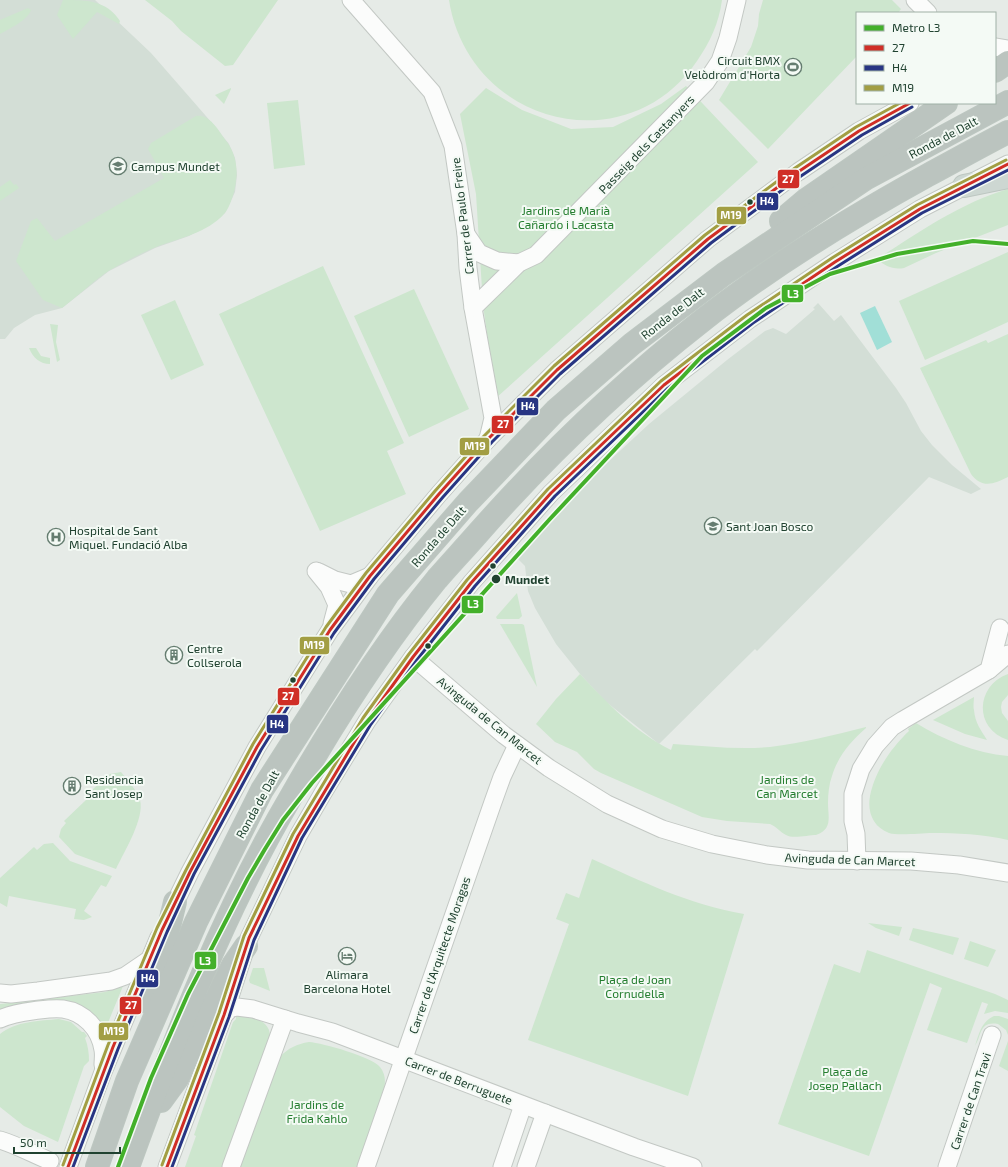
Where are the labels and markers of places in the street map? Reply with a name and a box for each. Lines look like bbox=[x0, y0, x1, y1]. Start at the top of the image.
place label: Circuit BMX Velòdrom d'Horta bbox=[685, 53, 781, 81]
sports icon: Circuit BMX Velòdrom d'Horta bbox=[783, 57, 803, 77]
school or university icon: Campus Mundet bbox=[108, 156, 128, 176]
place label: Campus Mundet bbox=[131, 159, 220, 173]
unlabelled marker bbox=[745, 197, 755, 207]
school or university icon: Sant Joan Bosco bbox=[703, 516, 723, 536]
place label: Sant Joan Bosco bbox=[726, 519, 814, 533]
place label: Hospital de Sant Miquel. Fundació Alba bbox=[69, 523, 188, 551]
hospital icon: Hospital de Sant Miquel. Fundació Alba bbox=[46, 527, 66, 547]
unlabelled marker bbox=[488, 561, 498, 571]
place label: Mundet bbox=[505, 572, 549, 586]
marker: Mundet bbox=[490, 573, 502, 585]
place label: Centre Collserola bbox=[187, 641, 242, 669]
unlabelled marker bbox=[423, 641, 433, 651]
building icon: Centre Collserola bbox=[164, 645, 184, 665]
unlabelled marker bbox=[288, 675, 298, 685]
place label: Residencia Sant Josep bbox=[85, 772, 144, 800]
building icon: Residencia Sant Josep bbox=[62, 776, 82, 796]
hotel icon: Alimara Barcelona Hotel bbox=[337, 946, 357, 966]
place label: Alimara Barcelona Hotel bbox=[304, 967, 391, 995]

